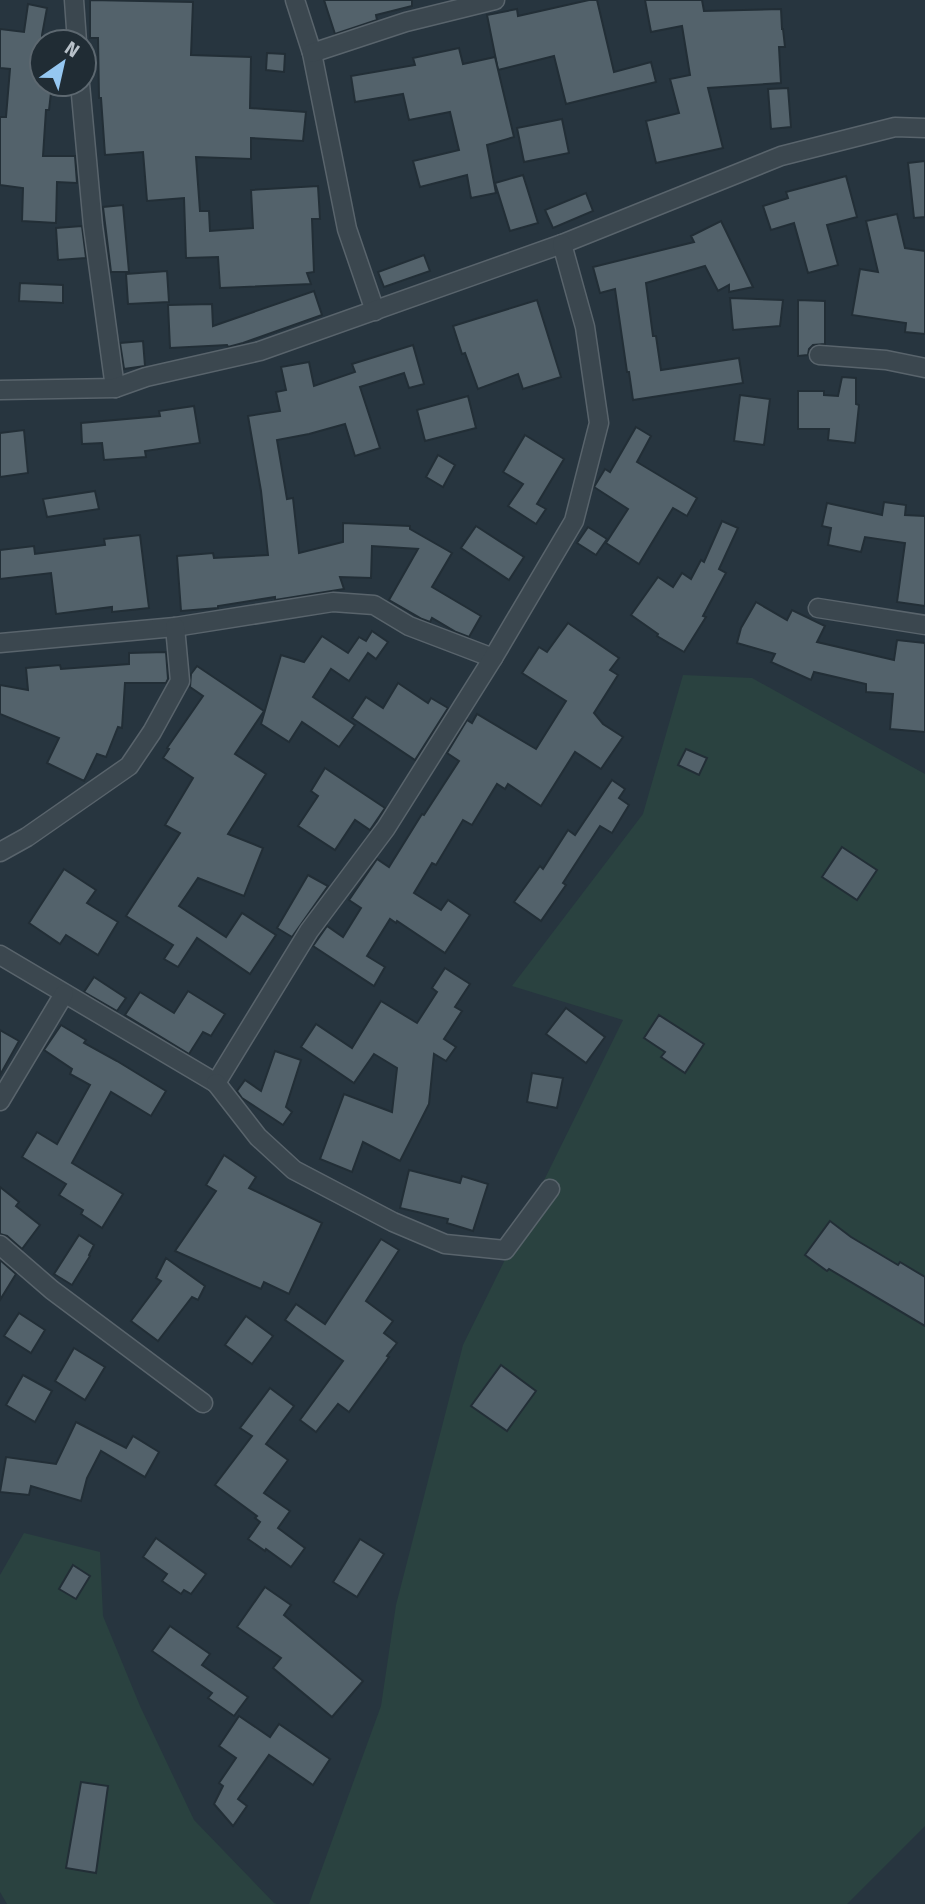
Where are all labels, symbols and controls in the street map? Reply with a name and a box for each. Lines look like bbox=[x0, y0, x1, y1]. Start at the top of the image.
north arrow bbox=[28, 28, 98, 98]
text: N bbox=[61, 36, 84, 62]

